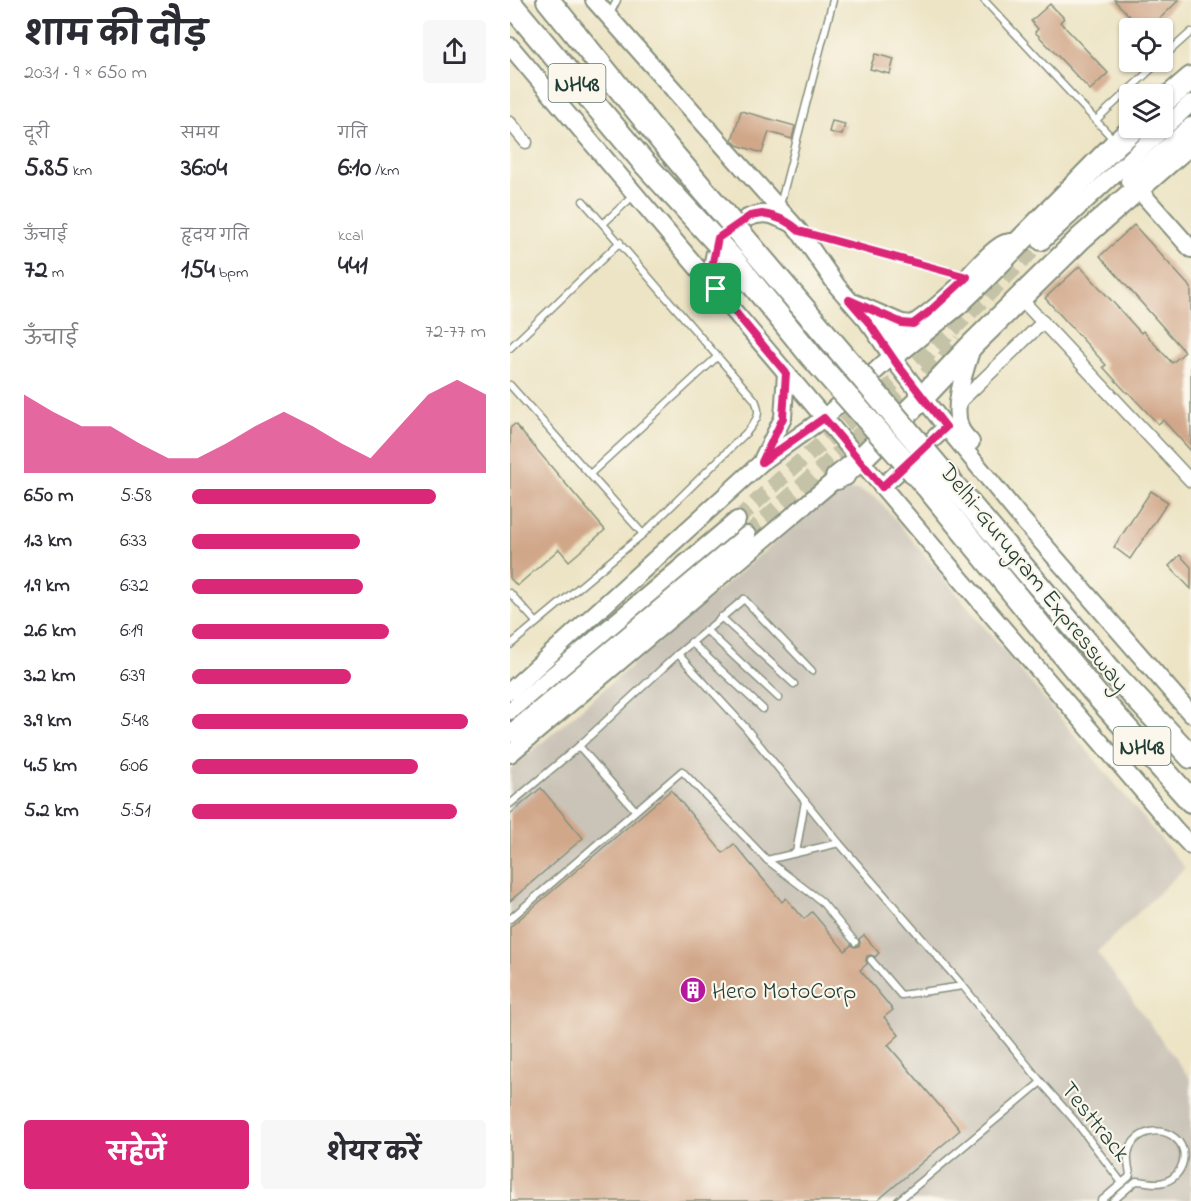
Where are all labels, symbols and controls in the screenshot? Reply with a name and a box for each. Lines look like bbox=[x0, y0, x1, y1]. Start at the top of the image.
text: शाम की दौड़ bbox=[24, 12, 208, 60]
map controls bbox=[1119, 18, 1173, 138]
button: locate bbox=[1119, 18, 1173, 72]
button: share bbox=[423, 20, 486, 83]
text: 20:31 · 9 × 650 m bbox=[24, 59, 147, 88]
road number: NH48 bbox=[548, 64, 606, 102]
button: layers bbox=[1119, 84, 1173, 138]
text: दूरी bbox=[24, 122, 49, 146]
text: समय bbox=[181, 122, 219, 146]
text: गति bbox=[338, 122, 367, 146]
text: 5.85 bbox=[24, 150, 69, 188]
text: 36:04 bbox=[181, 150, 227, 188]
text: 6:10 bbox=[338, 150, 371, 188]
text: km bbox=[69, 159, 92, 183]
text: /km bbox=[371, 159, 400, 183]
text: ऊँचाई bbox=[24, 224, 67, 248]
text: हृदय गति bbox=[181, 224, 249, 248]
text: kcal bbox=[338, 224, 363, 248]
text: 441 bbox=[338, 248, 368, 286]
text: 72 bbox=[24, 252, 48, 290]
text: 154 bbox=[181, 252, 215, 290]
text: m bbox=[48, 261, 64, 285]
text: bpm bbox=[215, 261, 248, 285]
pin bbox=[690, 263, 741, 314]
icon: arrive bbox=[699, 272, 732, 305]
text: 72–77 m bbox=[425, 318, 486, 347]
text: ऊँचाई bbox=[24, 325, 78, 354]
street label: Delhi-Gurugram Expressway bbox=[928, 456, 1137, 701]
text: 650 m bbox=[24, 482, 73, 511]
text: 5:58 bbox=[120, 482, 152, 511]
text: 1.3 km bbox=[24, 527, 72, 556]
text: 6:33 bbox=[120, 527, 147, 556]
text: 1.9 km bbox=[24, 572, 70, 601]
text: 6:32 bbox=[120, 572, 149, 601]
text: 2.6 km bbox=[24, 617, 76, 646]
text: 6:19 bbox=[120, 617, 143, 646]
text: 3.2 km bbox=[24, 662, 76, 691]
text: 6:39 bbox=[120, 662, 145, 691]
text: 3.9 km bbox=[24, 707, 72, 736]
text: 5:48 bbox=[120, 707, 149, 736]
road number: NH48 bbox=[1114, 727, 1170, 765]
text: 4.5 km bbox=[24, 752, 77, 781]
text: 6:06 bbox=[120, 752, 148, 781]
text: 5.2 km bbox=[24, 797, 79, 826]
text: 5:51 bbox=[120, 797, 151, 826]
building icon: Hero MotoCorp bbox=[678, 975, 708, 1005]
place label: Hero MotoCorp bbox=[712, 975, 856, 1010]
street label: Testtrack bbox=[1051, 1075, 1138, 1171]
button: सहेजें bbox=[24, 1120, 249, 1189]
button: शेयर करें bbox=[261, 1120, 486, 1189]

